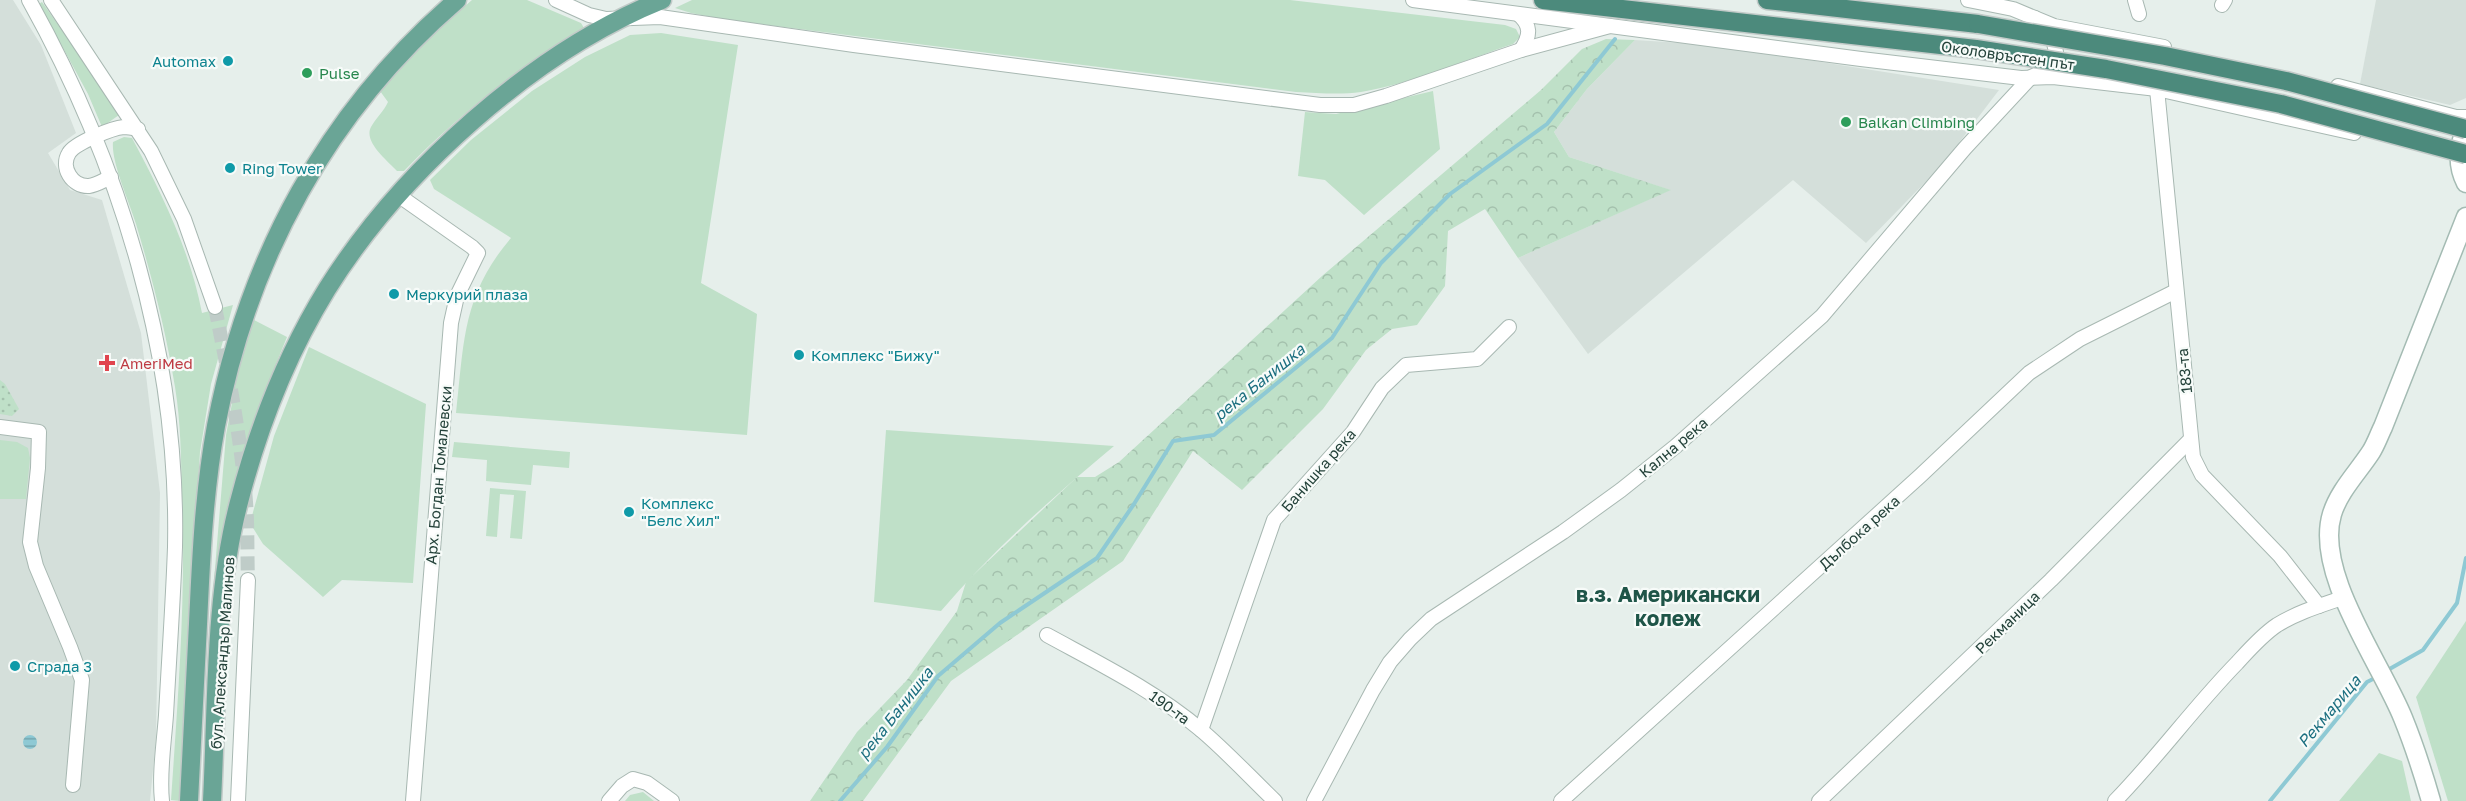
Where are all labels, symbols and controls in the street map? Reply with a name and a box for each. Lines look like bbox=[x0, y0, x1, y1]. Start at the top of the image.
street label: Околовръстен път bbox=[1940, 37, 2076, 73]
place label: Automax bbox=[152, 52, 216, 70]
marker: Automax bbox=[221, 54, 235, 68]
place label: Pulse bbox=[319, 64, 360, 82]
marker: Pulse bbox=[300, 66, 314, 80]
place label: Balkan Climbing bbox=[1858, 113, 1975, 131]
marker: Balkan Climbing bbox=[1839, 115, 1853, 129]
place label: Ring Tower bbox=[242, 159, 322, 177]
marker: Ring Tower bbox=[223, 161, 237, 175]
place label: Меркурий плаза bbox=[406, 285, 528, 303]
marker: Меркурий плаза bbox=[387, 287, 401, 301]
water label: река Банишка bbox=[1209, 339, 1309, 425]
place label: Комплекс "Бижу" bbox=[811, 346, 940, 364]
marker: Комплекс "Бижу" bbox=[792, 348, 806, 362]
street label: 183-та bbox=[2173, 348, 2195, 394]
marker: AmeriMed bbox=[98, 354, 116, 372]
place label: AmeriMed bbox=[120, 354, 193, 372]
street label: Арх. Богдан Томалевски bbox=[421, 385, 455, 565]
street label: Кална река bbox=[1635, 413, 1711, 481]
street label: Банишка река bbox=[1277, 425, 1359, 515]
street label: Дълбока река bbox=[1815, 491, 1903, 573]
place label: Комплекс "Белс Хил" bbox=[641, 494, 720, 529]
marker: Комплекс "Белс Хил" bbox=[622, 505, 636, 519]
street label: бул. Александър Малинов bbox=[206, 556, 238, 750]
district label: в.з. Американски колеж bbox=[1576, 581, 1760, 631]
street label: Рекманица bbox=[1971, 587, 2043, 657]
place label: Сграда 3 bbox=[27, 657, 92, 675]
marker: Сграда 3 bbox=[8, 659, 22, 673]
water label: река Банишка bbox=[853, 662, 938, 763]
water label: Рекмарица bbox=[2293, 670, 2366, 751]
street label: 190-та bbox=[1146, 686, 1194, 728]

